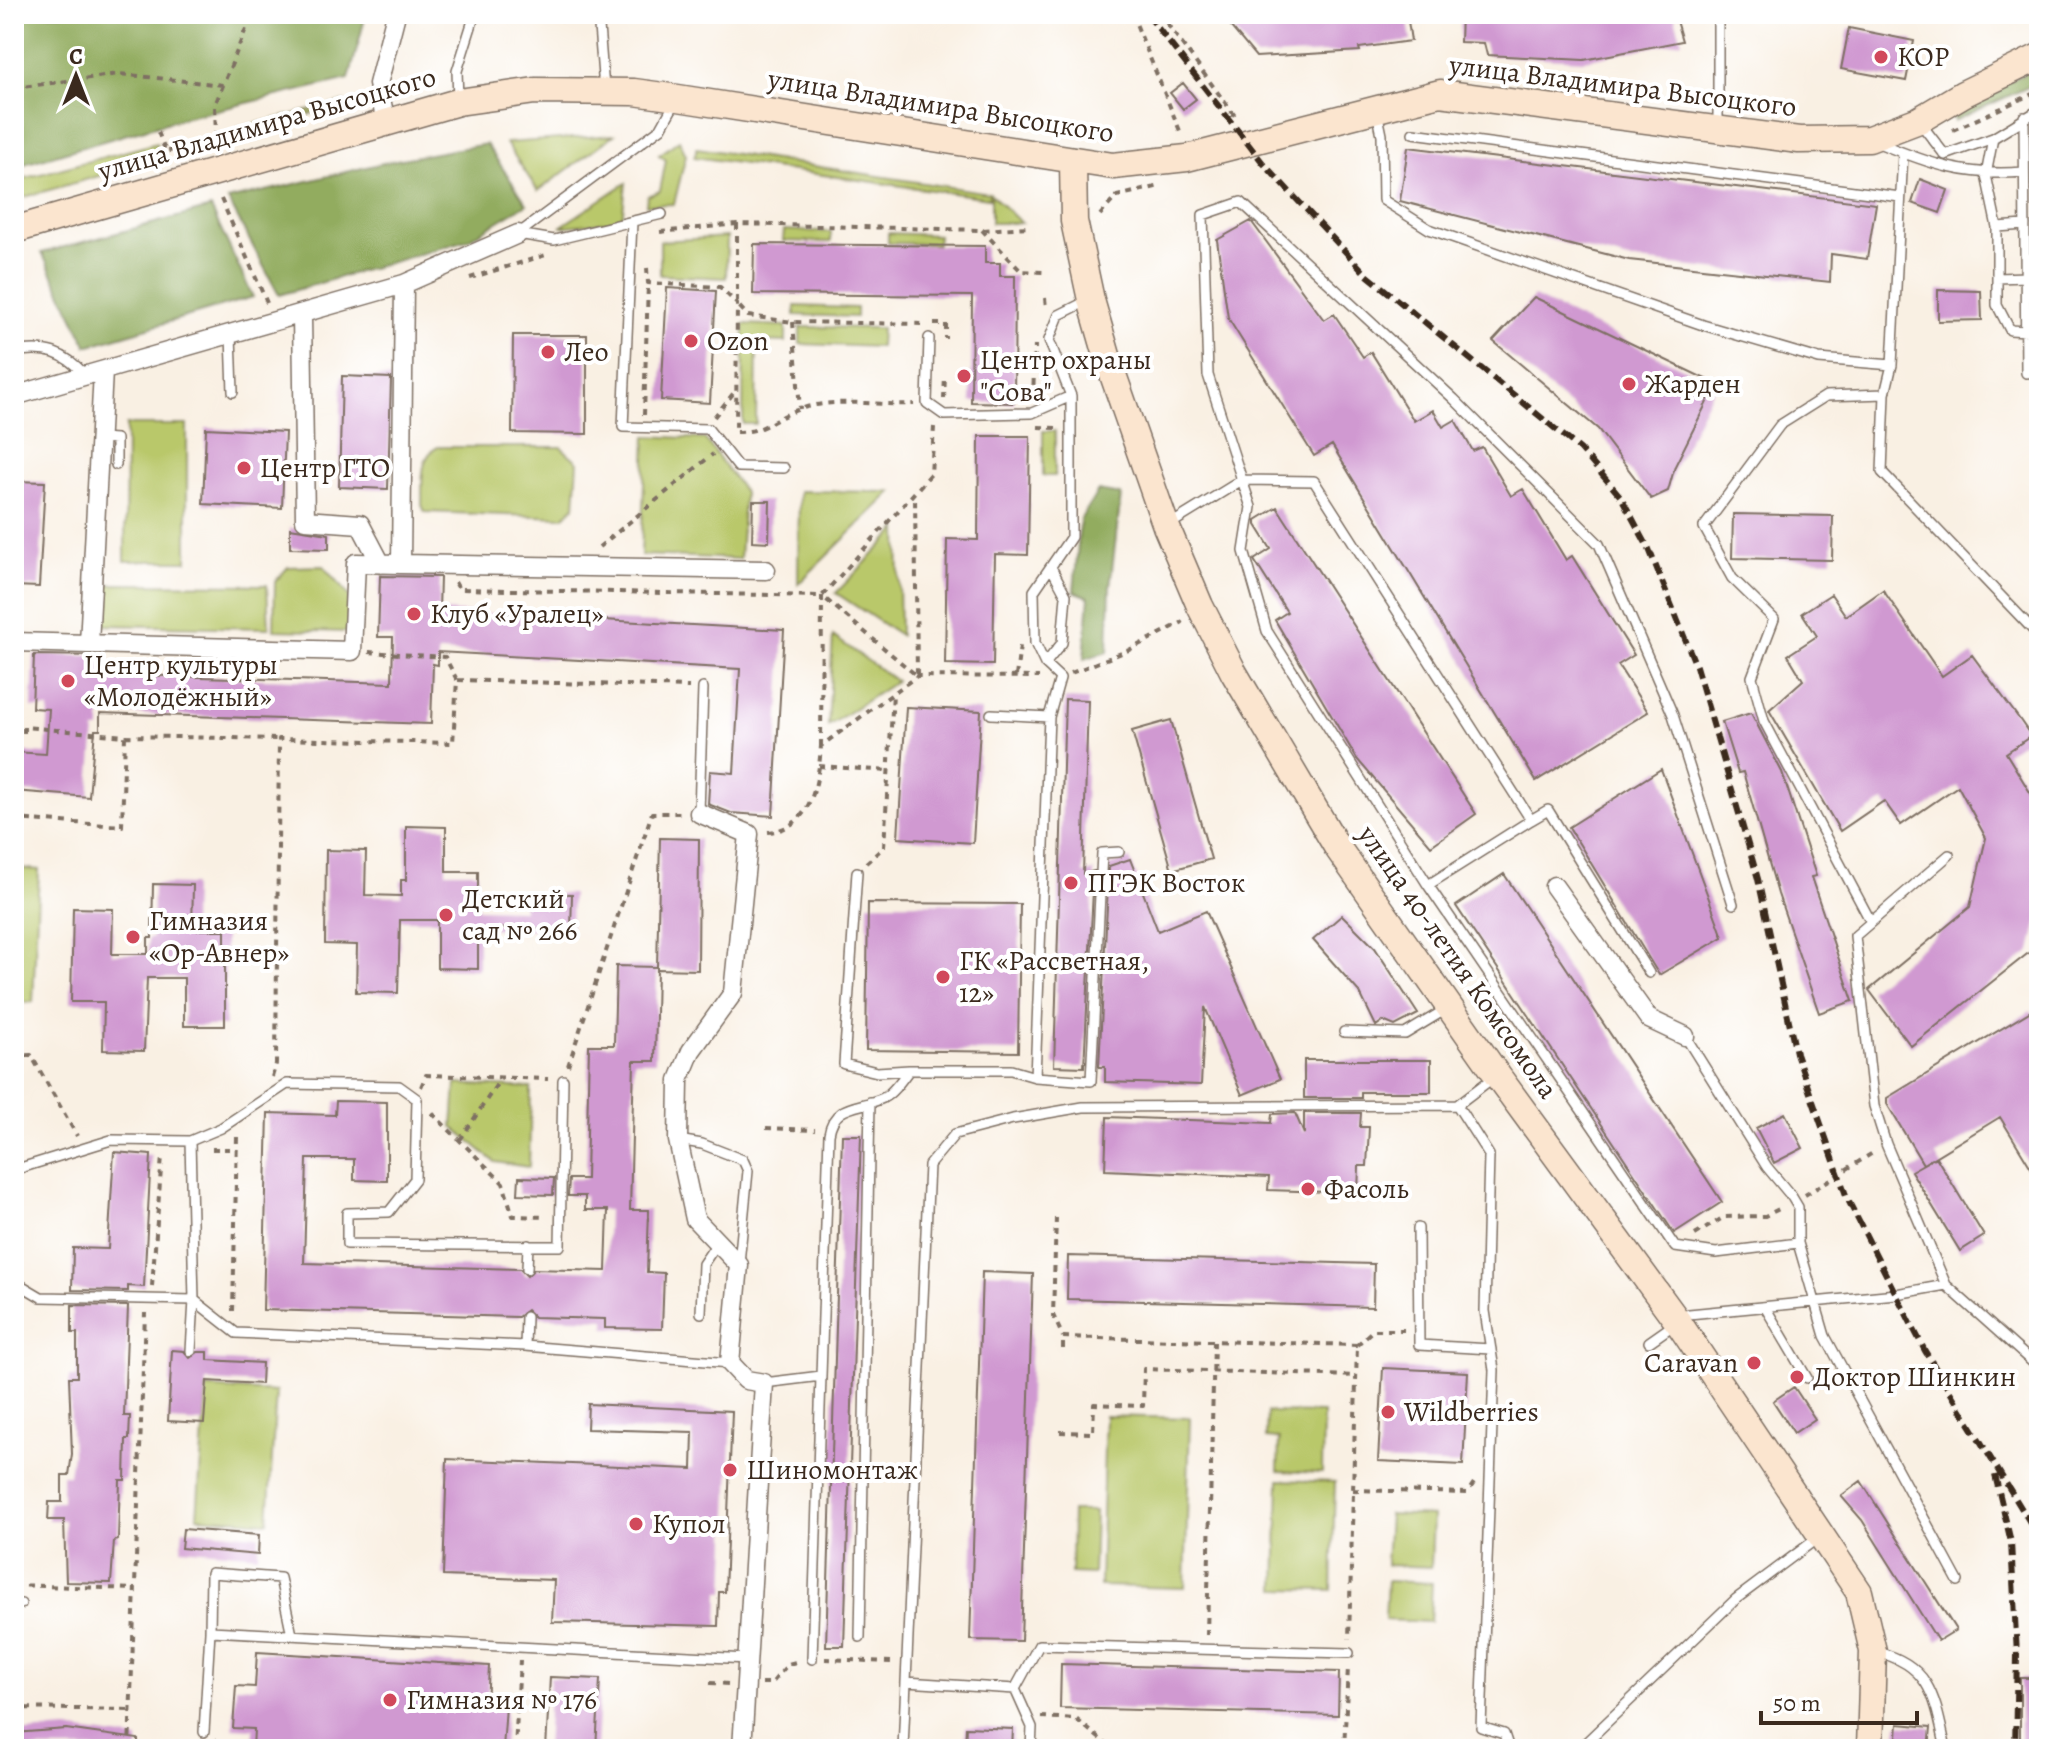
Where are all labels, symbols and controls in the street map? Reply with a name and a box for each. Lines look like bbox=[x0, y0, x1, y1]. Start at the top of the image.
north arrow bbox=[36, 36, 116, 116]
place label: КОР bbox=[1897, 38, 1949, 76]
text: С bbox=[69, 42, 83, 72]
street label: улица Владимира Высоцкого bbox=[1446, 46, 1799, 126]
marker: КОР bbox=[1872, 48, 1890, 66]
street label: улица Владимира Высоцкого bbox=[93, 58, 440, 191]
street label: улица Владимира Высоцкого bbox=[764, 60, 1117, 152]
place label: Ozon bbox=[707, 322, 769, 360]
marker: Ozon bbox=[682, 332, 700, 350]
place label: Лео bbox=[564, 333, 609, 371]
place label: Центр охраны "Сова" bbox=[980, 341, 1152, 411]
marker: Лео bbox=[539, 343, 557, 361]
place label: Жарден bbox=[1645, 365, 1741, 403]
marker: Центр охраны "Сова" bbox=[955, 367, 973, 385]
marker: Жарден bbox=[1620, 375, 1638, 393]
place label: Центр ГТО bbox=[260, 449, 390, 487]
marker: Центр ГТО bbox=[235, 459, 253, 477]
place label: Клуб «Уралец» bbox=[430, 595, 604, 633]
marker: Клуб «Уралец» bbox=[405, 605, 423, 623]
place label: Центр культуры «Молодёжный» bbox=[84, 646, 278, 716]
marker: Центр культуры «Молодёжный» bbox=[59, 672, 77, 690]
street label: улица 40-летия Комсомола bbox=[1349, 817, 1567, 1106]
place label: ПГЭК Восток bbox=[1087, 864, 1245, 902]
marker: ПГЭК Восток bbox=[1062, 874, 1080, 892]
place label: Детский сад № 266 bbox=[462, 880, 577, 950]
place label: Гимназия «Ор-Авнер» bbox=[149, 902, 289, 972]
marker: Детский сад № 266 bbox=[437, 906, 455, 924]
marker: Гимназия «Ор-Авнер» bbox=[124, 928, 142, 946]
place label: ГК «Рассветная, 12» bbox=[959, 942, 1149, 1012]
marker: ГК «Рассветная, 12» bbox=[934, 968, 952, 986]
place label: Фасоль bbox=[1324, 1170, 1409, 1208]
marker: Фасоль bbox=[1299, 1180, 1317, 1198]
place label: Caravan bbox=[1644, 1344, 1738, 1382]
marker: Caravan bbox=[1745, 1354, 1763, 1372]
place label: Доктор Шинкин bbox=[1813, 1358, 2016, 1396]
marker: Доктор Шинкин bbox=[1788, 1368, 1806, 1386]
place label: Wildberries bbox=[1403, 1393, 1539, 1431]
marker: Wildberries bbox=[1379, 1403, 1397, 1421]
place label: Шиномонтаж bbox=[746, 1451, 918, 1489]
marker: Шиномонтаж bbox=[721, 1461, 739, 1479]
place label: Купол bbox=[652, 1505, 726, 1543]
marker: Купол bbox=[627, 1515, 645, 1533]
scale bar bbox=[1761, 1675, 1917, 1725]
place label: Гимназия № 176 bbox=[406, 1681, 597, 1719]
text: 50 m bbox=[1773, 1687, 1821, 1719]
marker: Гимназия № 176 bbox=[381, 1691, 399, 1709]

